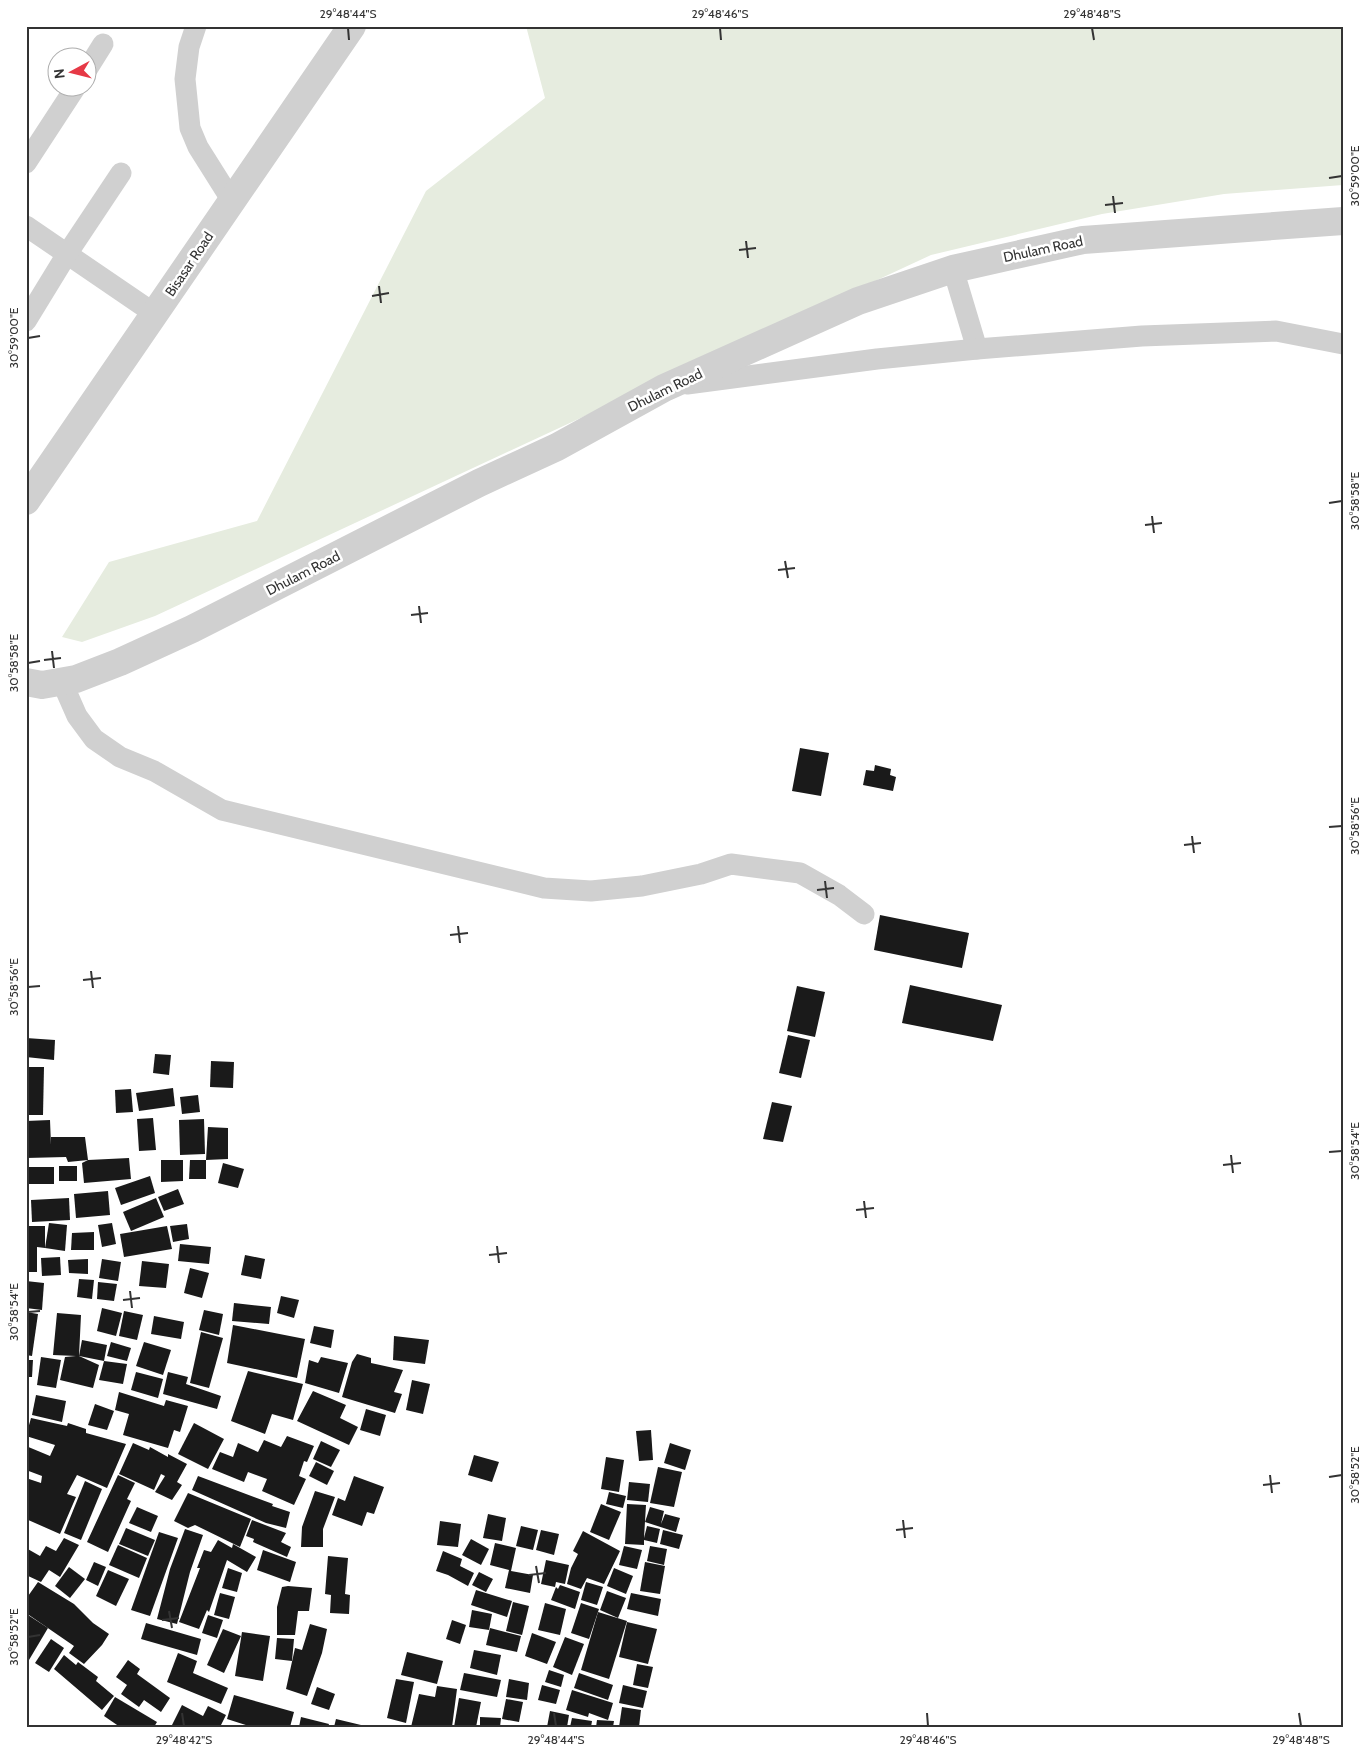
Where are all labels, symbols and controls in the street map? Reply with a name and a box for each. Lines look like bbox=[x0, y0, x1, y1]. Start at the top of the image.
text: 29°48'44"S bbox=[320, 6, 376, 21]
text: 29°48'46"S bbox=[692, 6, 748, 21]
text: 29°48'48"S bbox=[1063, 6, 1121, 21]
north arrow bbox=[48, 48, 98, 98]
text: N bbox=[50, 68, 69, 80]
text: 30°59'00"E bbox=[1347, 145, 1362, 207]
street label: Bisasar Road bbox=[161, 228, 217, 300]
street label: Dhulam Road bbox=[1002, 232, 1084, 266]
text: 30°59'00"E bbox=[6, 307, 21, 369]
street label: Dhulam Road bbox=[625, 364, 705, 416]
text: 30°58'58"E bbox=[1347, 471, 1362, 530]
street label: Dhulam Road bbox=[263, 547, 343, 599]
text: 30°58'58"E bbox=[6, 633, 21, 692]
text: 30°58'56"E bbox=[1347, 797, 1362, 855]
text: 30°58'56"E bbox=[6, 958, 21, 1016]
text: 30°58'54"E bbox=[1347, 1122, 1362, 1180]
text: 30°58'54"E bbox=[6, 1283, 21, 1341]
text: 30°58'52"E bbox=[1347, 1446, 1362, 1504]
text: 30°58'52"E bbox=[6, 1608, 21, 1666]
text: 29°48'42"S bbox=[156, 1732, 212, 1747]
text: 29°48'44"S bbox=[528, 1732, 584, 1747]
text: 29°48'46"S bbox=[900, 1732, 956, 1747]
text: 29°48'48"S bbox=[1272, 1732, 1330, 1747]

